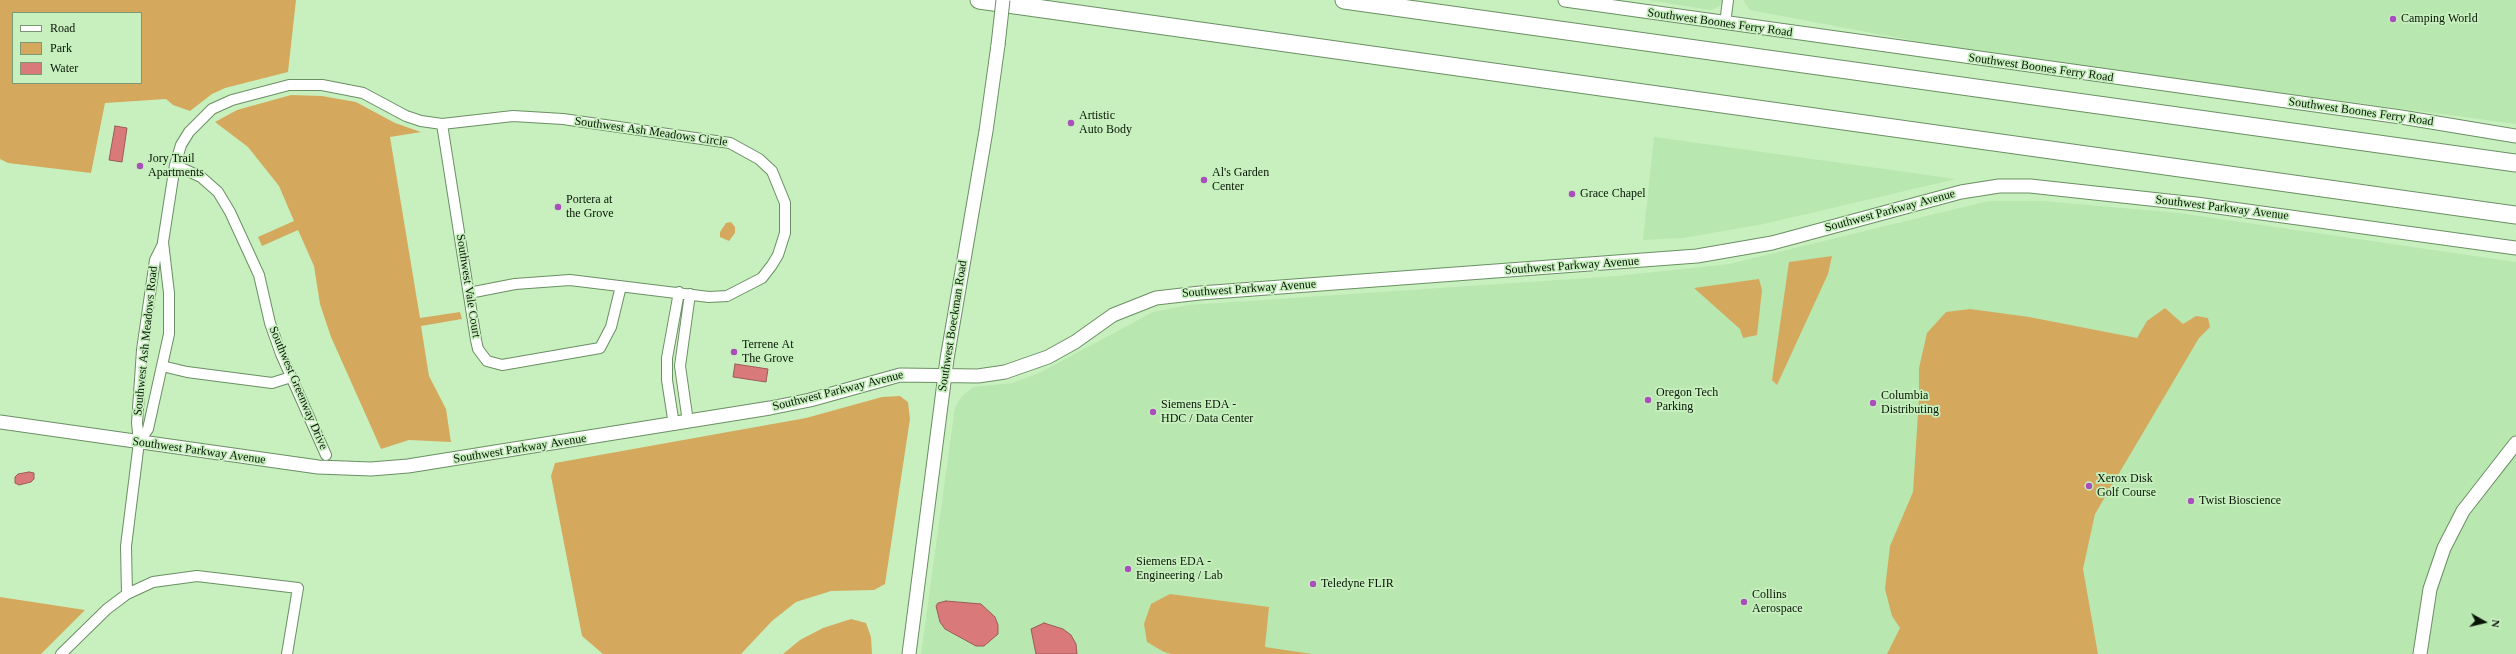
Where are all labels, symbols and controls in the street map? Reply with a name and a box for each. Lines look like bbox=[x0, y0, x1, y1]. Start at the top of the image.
street label: Southwest Boones Ferry Road bbox=[1647, 6, 1793, 40]
legend bbox=[12, 12, 142, 84]
place label: Camping World bbox=[2401, 12, 2478, 26]
marker: Camping World bbox=[2388, 14, 2398, 24]
text: Road bbox=[50, 21, 75, 35]
text: Park bbox=[50, 41, 72, 55]
street label: Southwest Boones Ferry Road bbox=[1968, 51, 2114, 85]
text: Water bbox=[50, 61, 78, 75]
street label: Southwest Boones Ferry Road bbox=[2288, 95, 2434, 129]
place label: Artistic Auto Body bbox=[1079, 109, 1132, 137]
street label: Southwest Ash Meadows Circle bbox=[574, 114, 728, 150]
marker: Artistic Auto Body bbox=[1066, 118, 1076, 128]
place label: Jory Trail Apartments bbox=[148, 152, 204, 180]
marker: Jory Trail Apartments bbox=[135, 161, 145, 171]
place label: Al's Garden Center bbox=[1212, 166, 1269, 194]
marker: Al's Garden Center bbox=[1199, 175, 1209, 185]
place label: Grace Chapel bbox=[1580, 187, 1646, 201]
street label: Southwest Parkway Avenue bbox=[1823, 187, 1957, 235]
marker: Grace Chapel bbox=[1567, 189, 1577, 199]
place label: Portera at the Grove bbox=[566, 193, 614, 221]
street label: Southwest Parkway Avenue bbox=[2154, 193, 2290, 223]
marker: Portera at the Grove bbox=[553, 202, 563, 212]
street label: Southwest Vale Court bbox=[453, 233, 483, 339]
street label: Southwest Parkway Avenue bbox=[1504, 254, 1640, 278]
street label: Southwest Boeckman Road bbox=[936, 259, 970, 393]
street label: Southwest Ash Meadows Road bbox=[131, 265, 161, 417]
street label: Southwest Parkway Avenue bbox=[1181, 277, 1317, 301]
street label: Southwest Greenway Drive bbox=[265, 324, 331, 452]
place label: Terrene At The Grove bbox=[742, 338, 794, 366]
marker: Terrene At The Grove bbox=[729, 347, 739, 357]
street label: Southwest Parkway Avenue bbox=[771, 368, 905, 414]
place label: Oregon Tech Parking bbox=[1656, 386, 1718, 414]
place label: Columbia Distributing bbox=[1881, 389, 1939, 417]
marker: Oregon Tech Parking bbox=[1643, 395, 1653, 405]
place label: Siemens EDA - HDC / Data Center bbox=[1161, 398, 1253, 426]
marker: Columbia Distributing bbox=[1868, 398, 1878, 408]
marker: Siemens EDA - HDC / Data Center bbox=[1148, 407, 1158, 417]
street label: Southwest Parkway Avenue bbox=[452, 431, 588, 467]
street label: Southwest Parkway Avenue bbox=[131, 435, 267, 467]
place label: Xerox Disk Golf Course bbox=[2097, 472, 2156, 500]
marker: Xerox Disk Golf Course bbox=[2084, 481, 2094, 491]
place label: Twist Bioscience bbox=[2199, 494, 2281, 508]
marker: Twist Bioscience bbox=[2186, 496, 2196, 506]
place label: Siemens EDA - Engineering / Lab bbox=[1136, 555, 1223, 583]
marker: Siemens EDA - Engineering / Lab bbox=[1123, 564, 1133, 574]
place label: Teledyne FLIR bbox=[1321, 577, 1394, 591]
marker: Teledyne FLIR bbox=[1308, 579, 1318, 589]
place label: Collins Aerospace bbox=[1752, 588, 1803, 616]
marker: Collins Aerospace bbox=[1739, 597, 1749, 607]
north arrow bbox=[2464, 602, 2504, 642]
text: N bbox=[2489, 619, 2502, 628]

